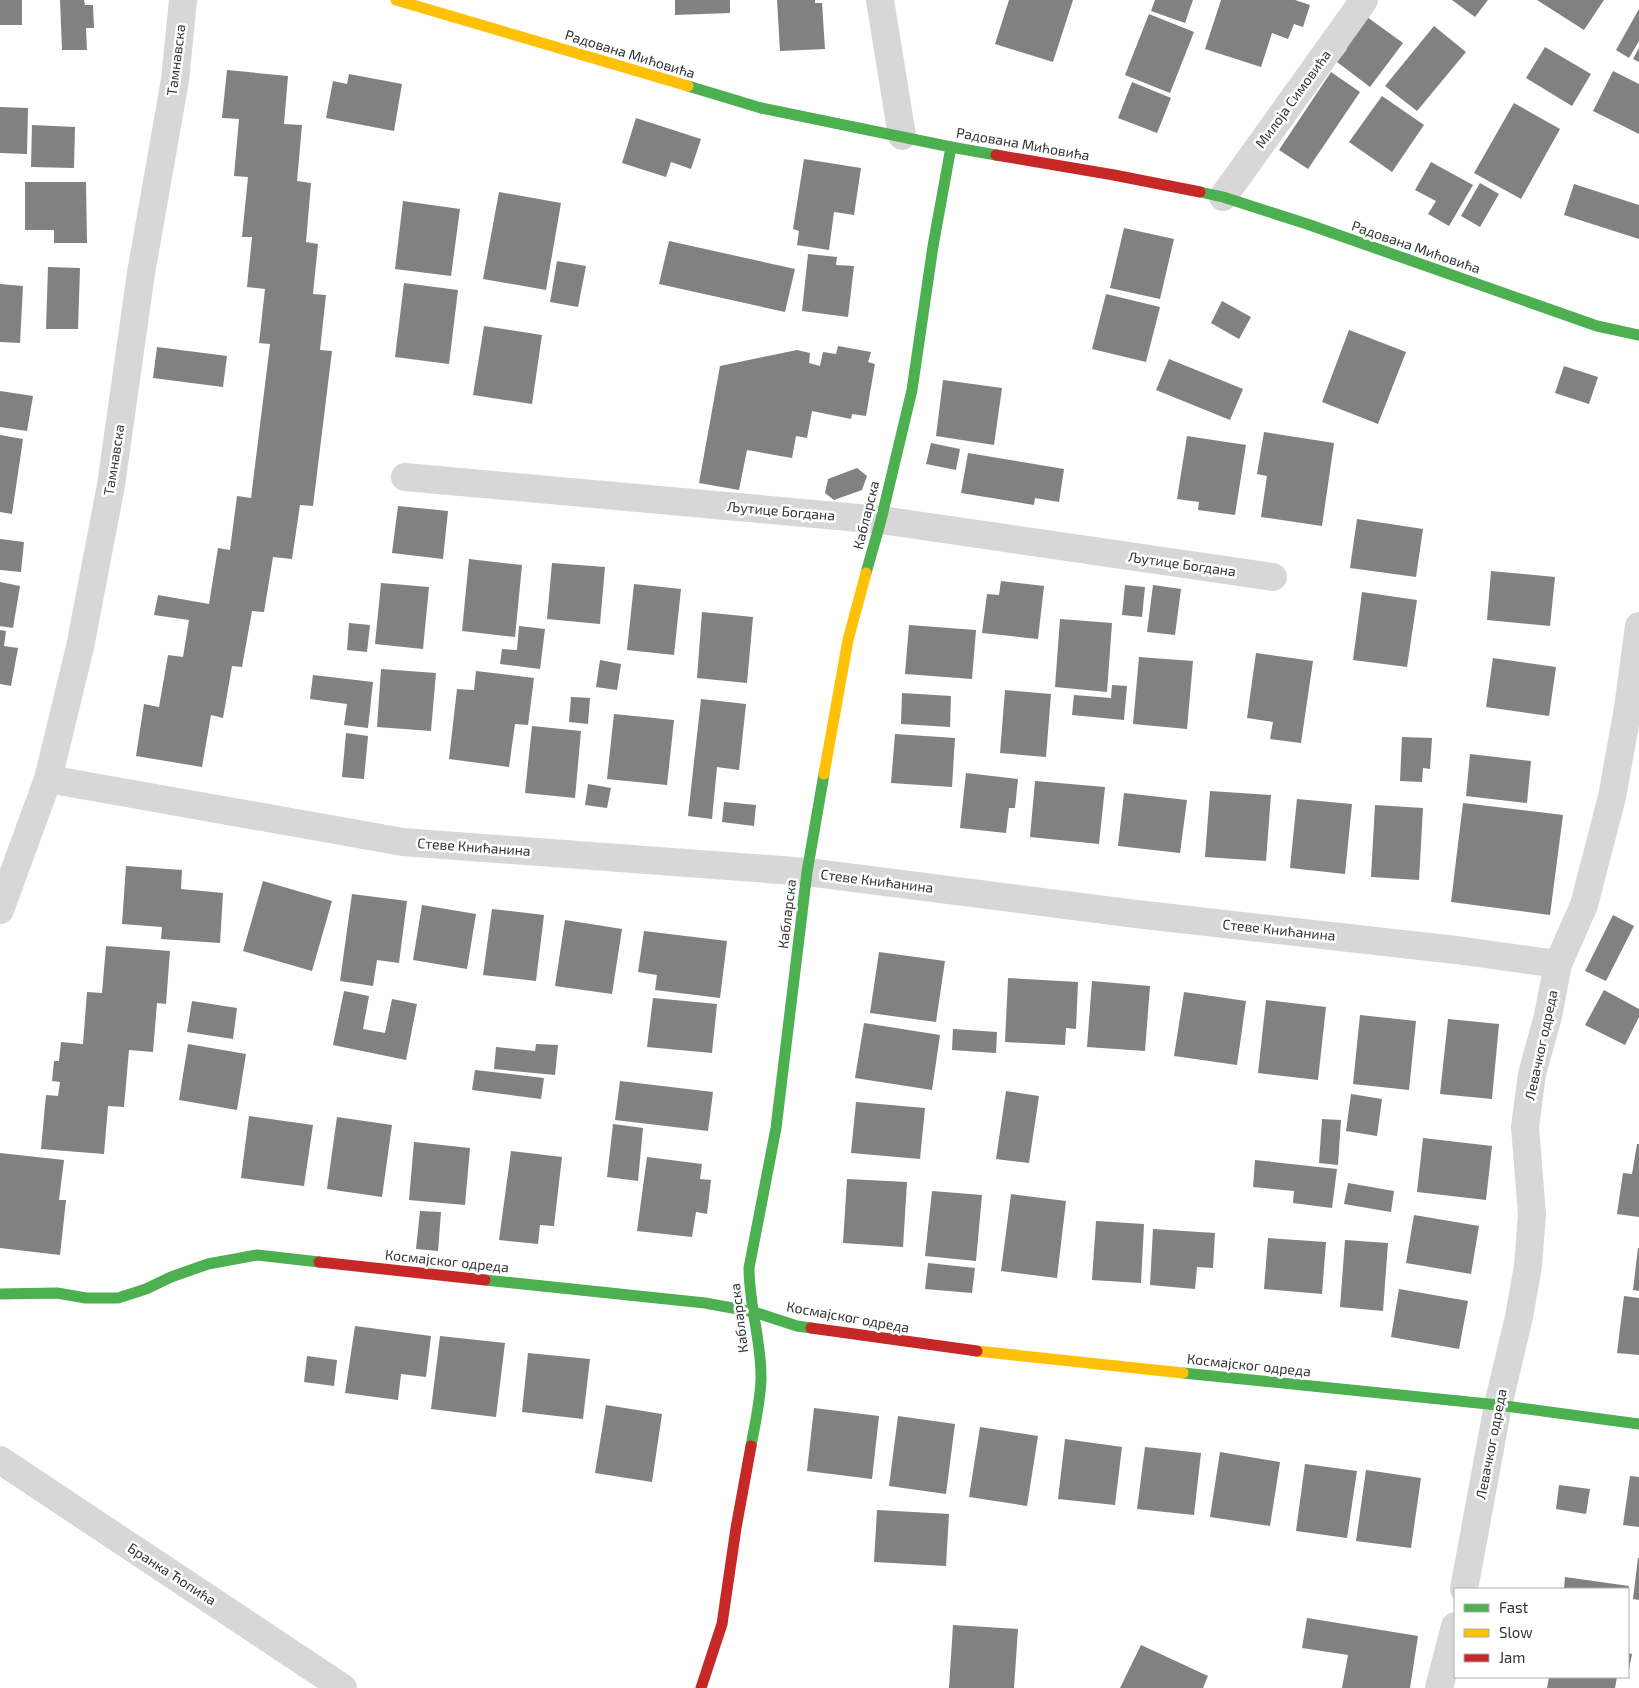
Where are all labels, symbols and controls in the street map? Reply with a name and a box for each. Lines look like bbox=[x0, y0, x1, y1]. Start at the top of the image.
street label: Тамнавска bbox=[163, 23, 188, 97]
street label: Радована Мићовића bbox=[563, 26, 697, 81]
street label: Милоја Симовића bbox=[1251, 46, 1334, 151]
street label: Радована Мићовића bbox=[955, 123, 1091, 164]
street label: Радована Мићовића bbox=[1349, 216, 1483, 277]
street label: Тамнавска bbox=[99, 423, 128, 497]
street label: Кабларска bbox=[849, 479, 882, 551]
street label: Љутице Богдана bbox=[726, 497, 836, 524]
street label: Љутице Богдана bbox=[1127, 548, 1237, 579]
street label: Стеве Книћанина bbox=[417, 834, 531, 859]
street label: Стеве Книћанина bbox=[820, 865, 934, 896]
street label: Кабларска bbox=[774, 878, 799, 950]
street label: Стеве Книћанина bbox=[1222, 915, 1336, 944]
street label: Левачког одреда bbox=[1521, 988, 1560, 1102]
street label: Космајског одреда bbox=[384, 1246, 510, 1275]
street label: Кабларска bbox=[726, 1282, 751, 1354]
street label: Космајског одреда bbox=[785, 1297, 911, 1336]
street label: Космајског одреда bbox=[1186, 1350, 1312, 1379]
street label: Левачког одреда bbox=[1471, 1387, 1510, 1501]
street label: Бранка Ћопића bbox=[125, 1539, 220, 1608]
legend bbox=[1454, 1588, 1629, 1678]
text: Fast bbox=[1499, 1598, 1529, 1616]
text: Slow bbox=[1499, 1623, 1533, 1641]
text: Jam bbox=[1499, 1648, 1525, 1666]

